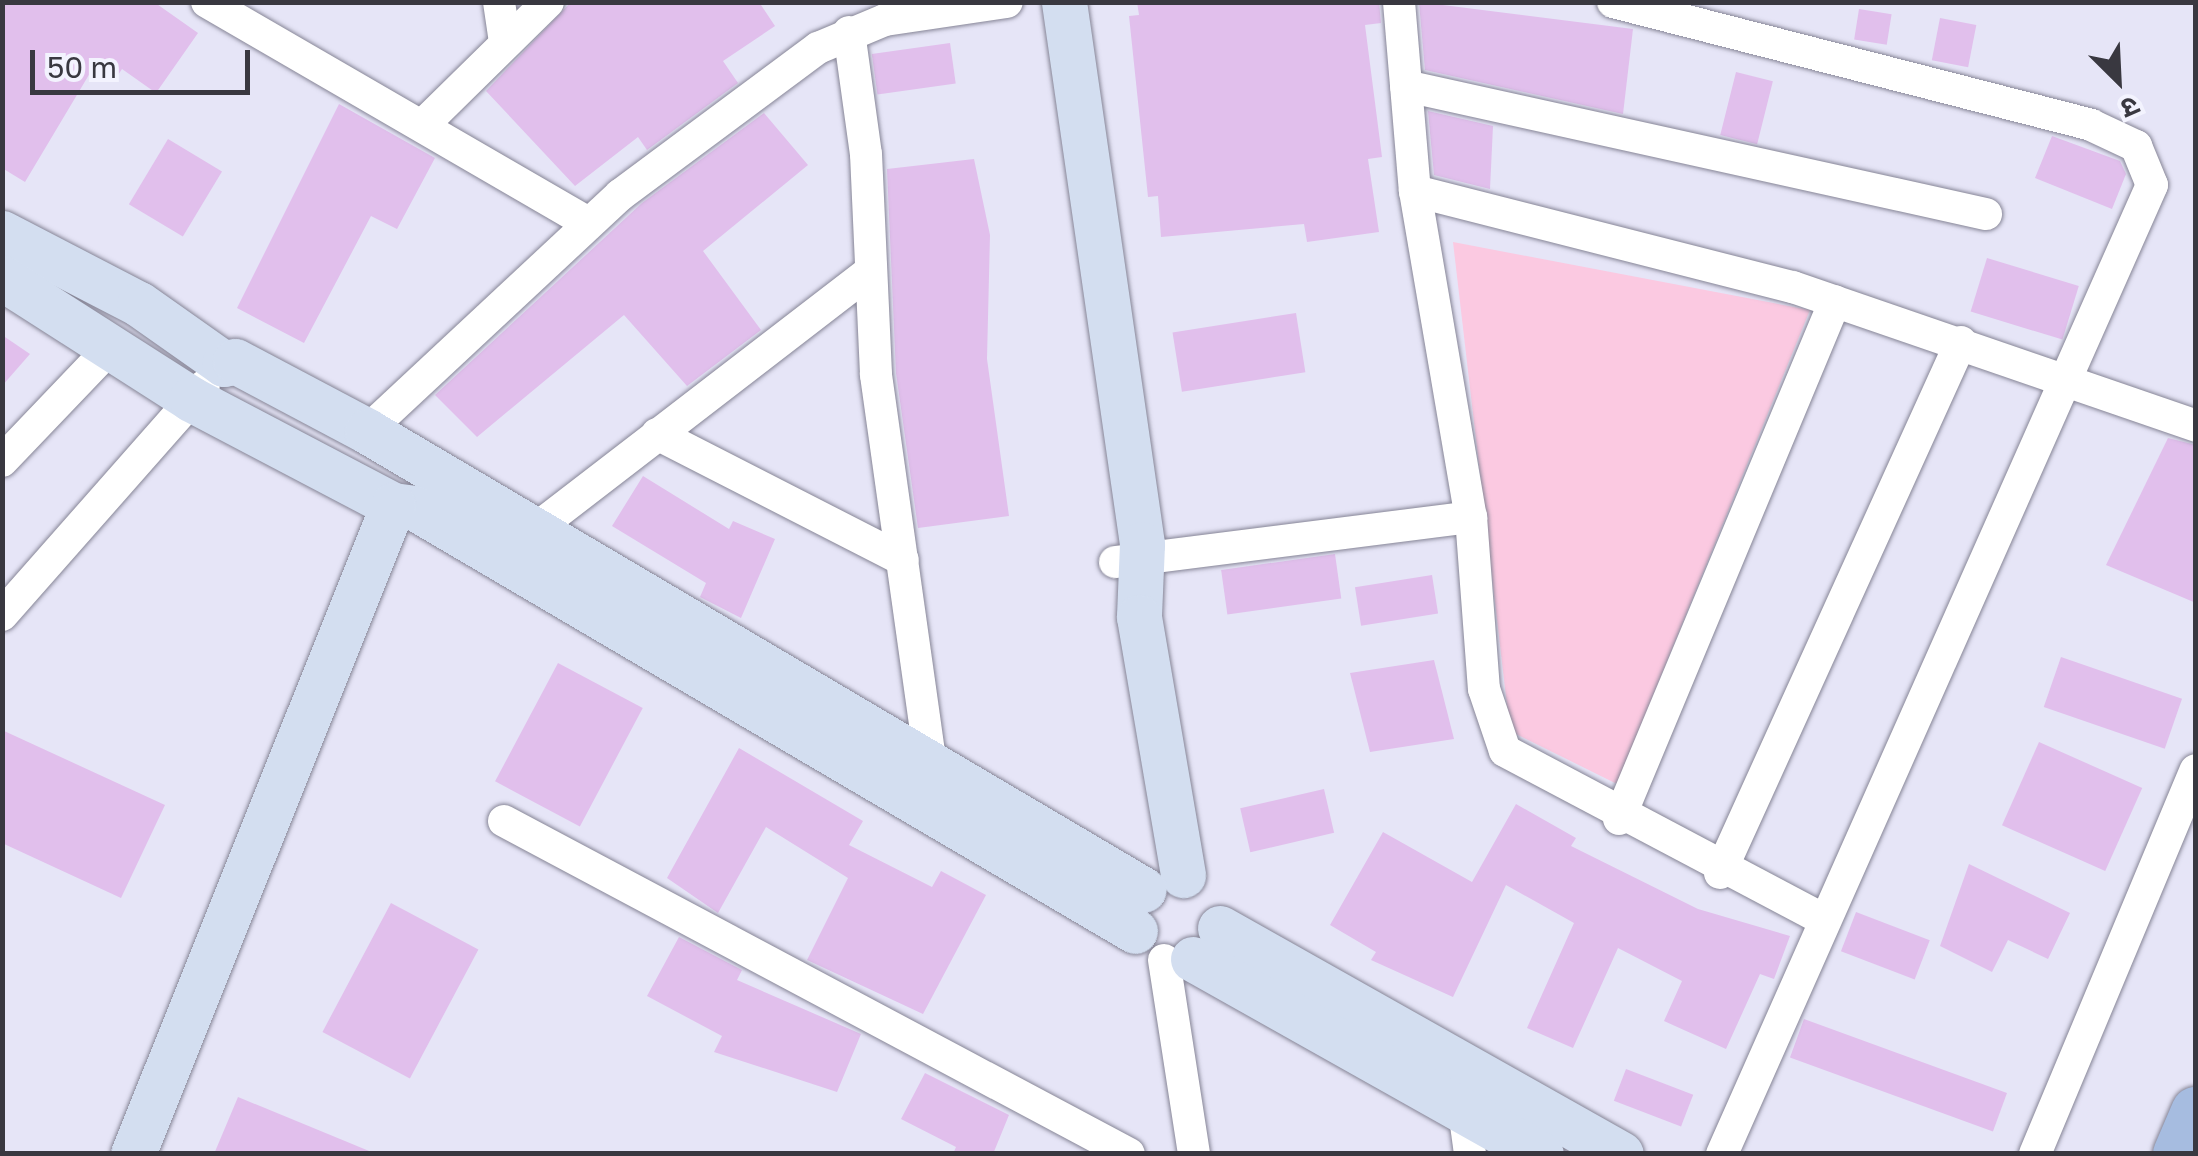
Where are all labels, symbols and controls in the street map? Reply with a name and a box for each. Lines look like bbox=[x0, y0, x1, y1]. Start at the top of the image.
scale bar bbox=[35, 30, 255, 92]
north arrow bbox=[2068, 30, 2168, 130]
text: 50 m bbox=[47, 49, 117, 85]
text: उ bbox=[2116, 89, 2145, 126]

